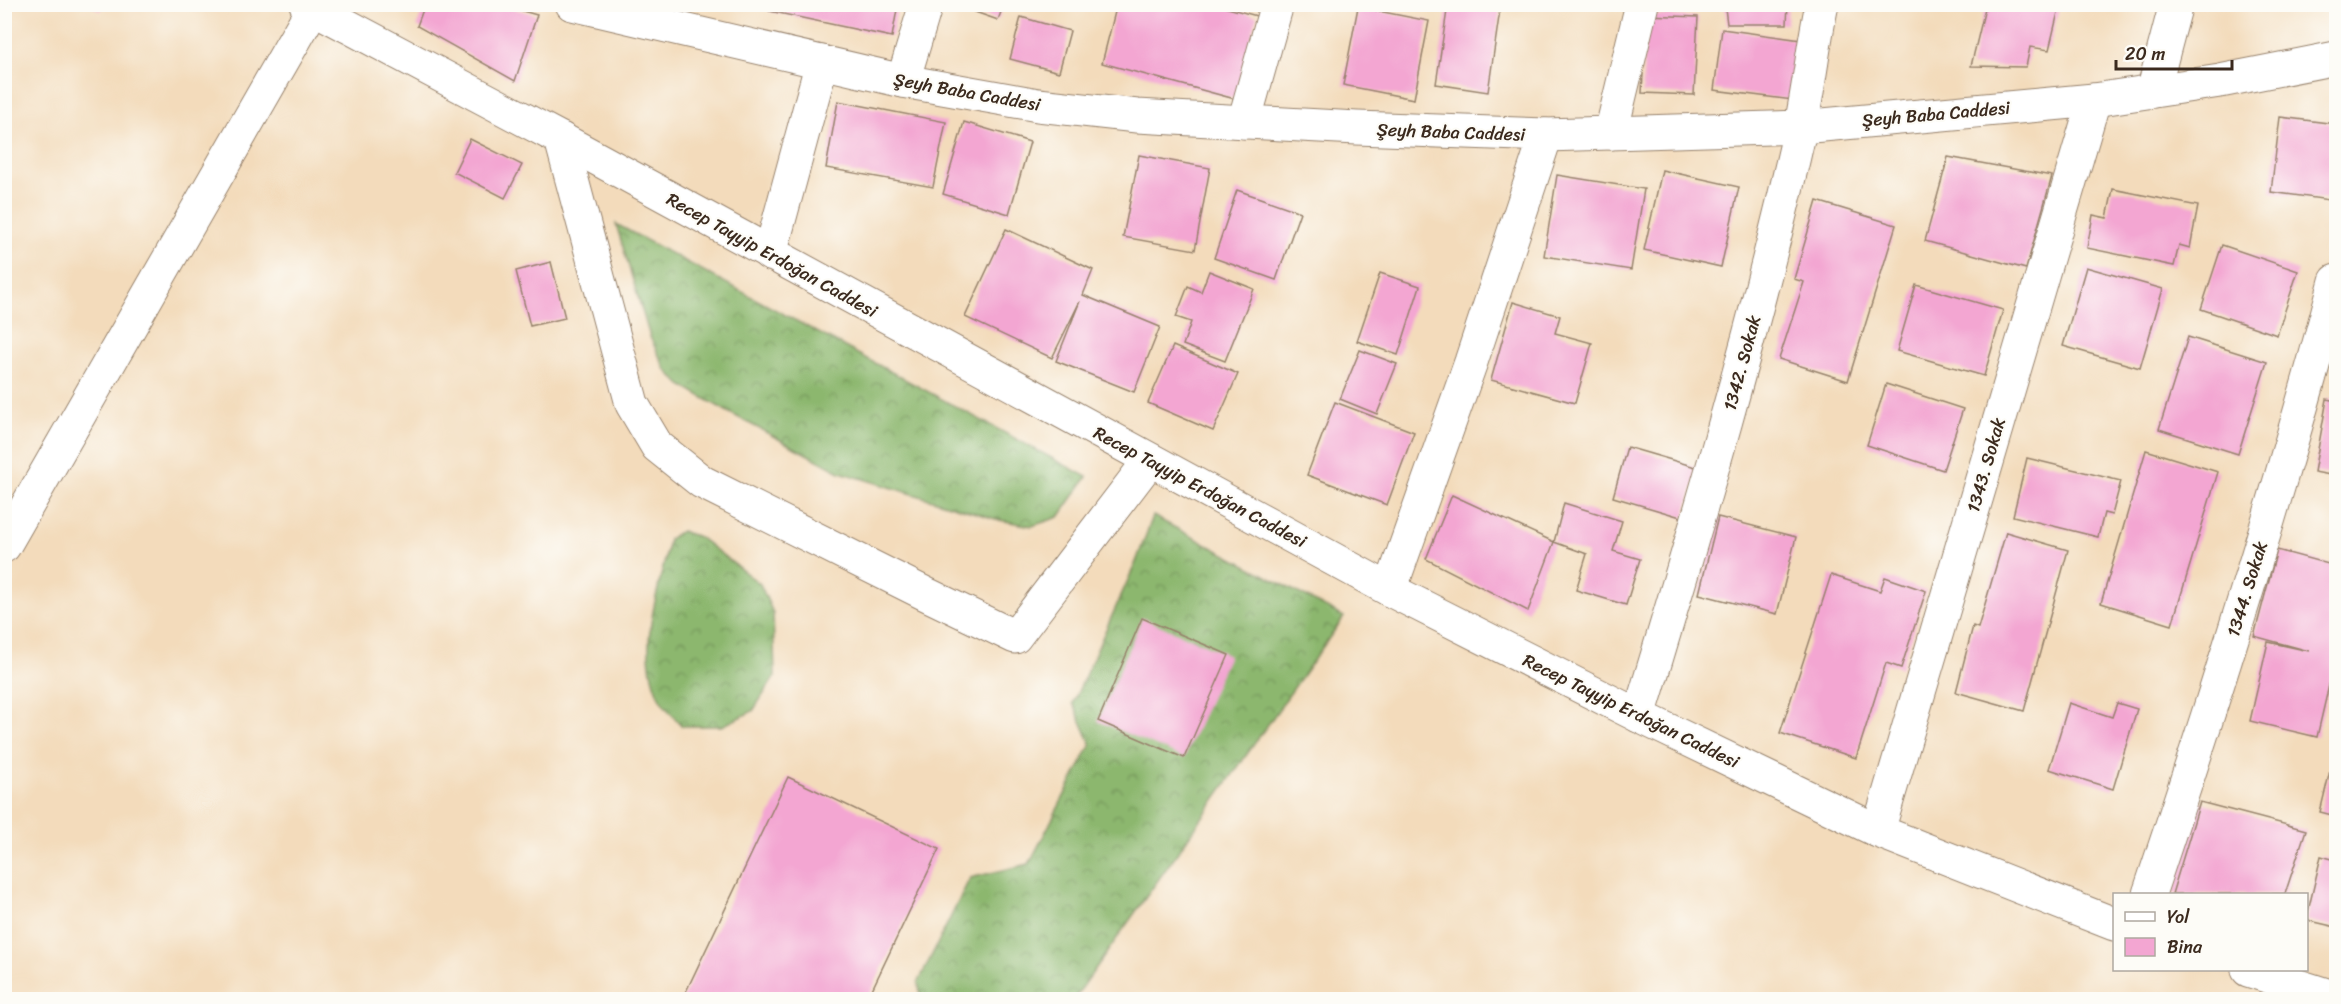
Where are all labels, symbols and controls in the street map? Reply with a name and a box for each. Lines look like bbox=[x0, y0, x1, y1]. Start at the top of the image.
scale bar bbox=[2116, 33, 2232, 71]
text: 20 m bbox=[2125, 38, 2165, 70]
street label: Şeyh Baba Caddesi bbox=[891, 63, 1044, 121]
street label: Şeyh Baba Caddesi bbox=[1861, 91, 2012, 136]
street label: Şeyh Baba Caddesi bbox=[1376, 113, 1527, 151]
street label: Recep Tayyip Erdoğan Caddesi bbox=[660, 183, 885, 327]
street label: 1342. Sokak bbox=[1714, 311, 1770, 414]
street label: 1343. Sokak bbox=[1957, 413, 2015, 516]
street label: Recep Tayyip Erdoğan Caddesi bbox=[1088, 417, 1313, 557]
street label: 1344. Sokak bbox=[2217, 537, 2277, 641]
street label: Recep Tayyip Erdoğan Caddesi bbox=[1517, 645, 1746, 778]
legend bbox=[2113, 893, 2308, 971]
text: Yol bbox=[2167, 901, 2190, 933]
text: Bina bbox=[2167, 931, 2203, 963]

